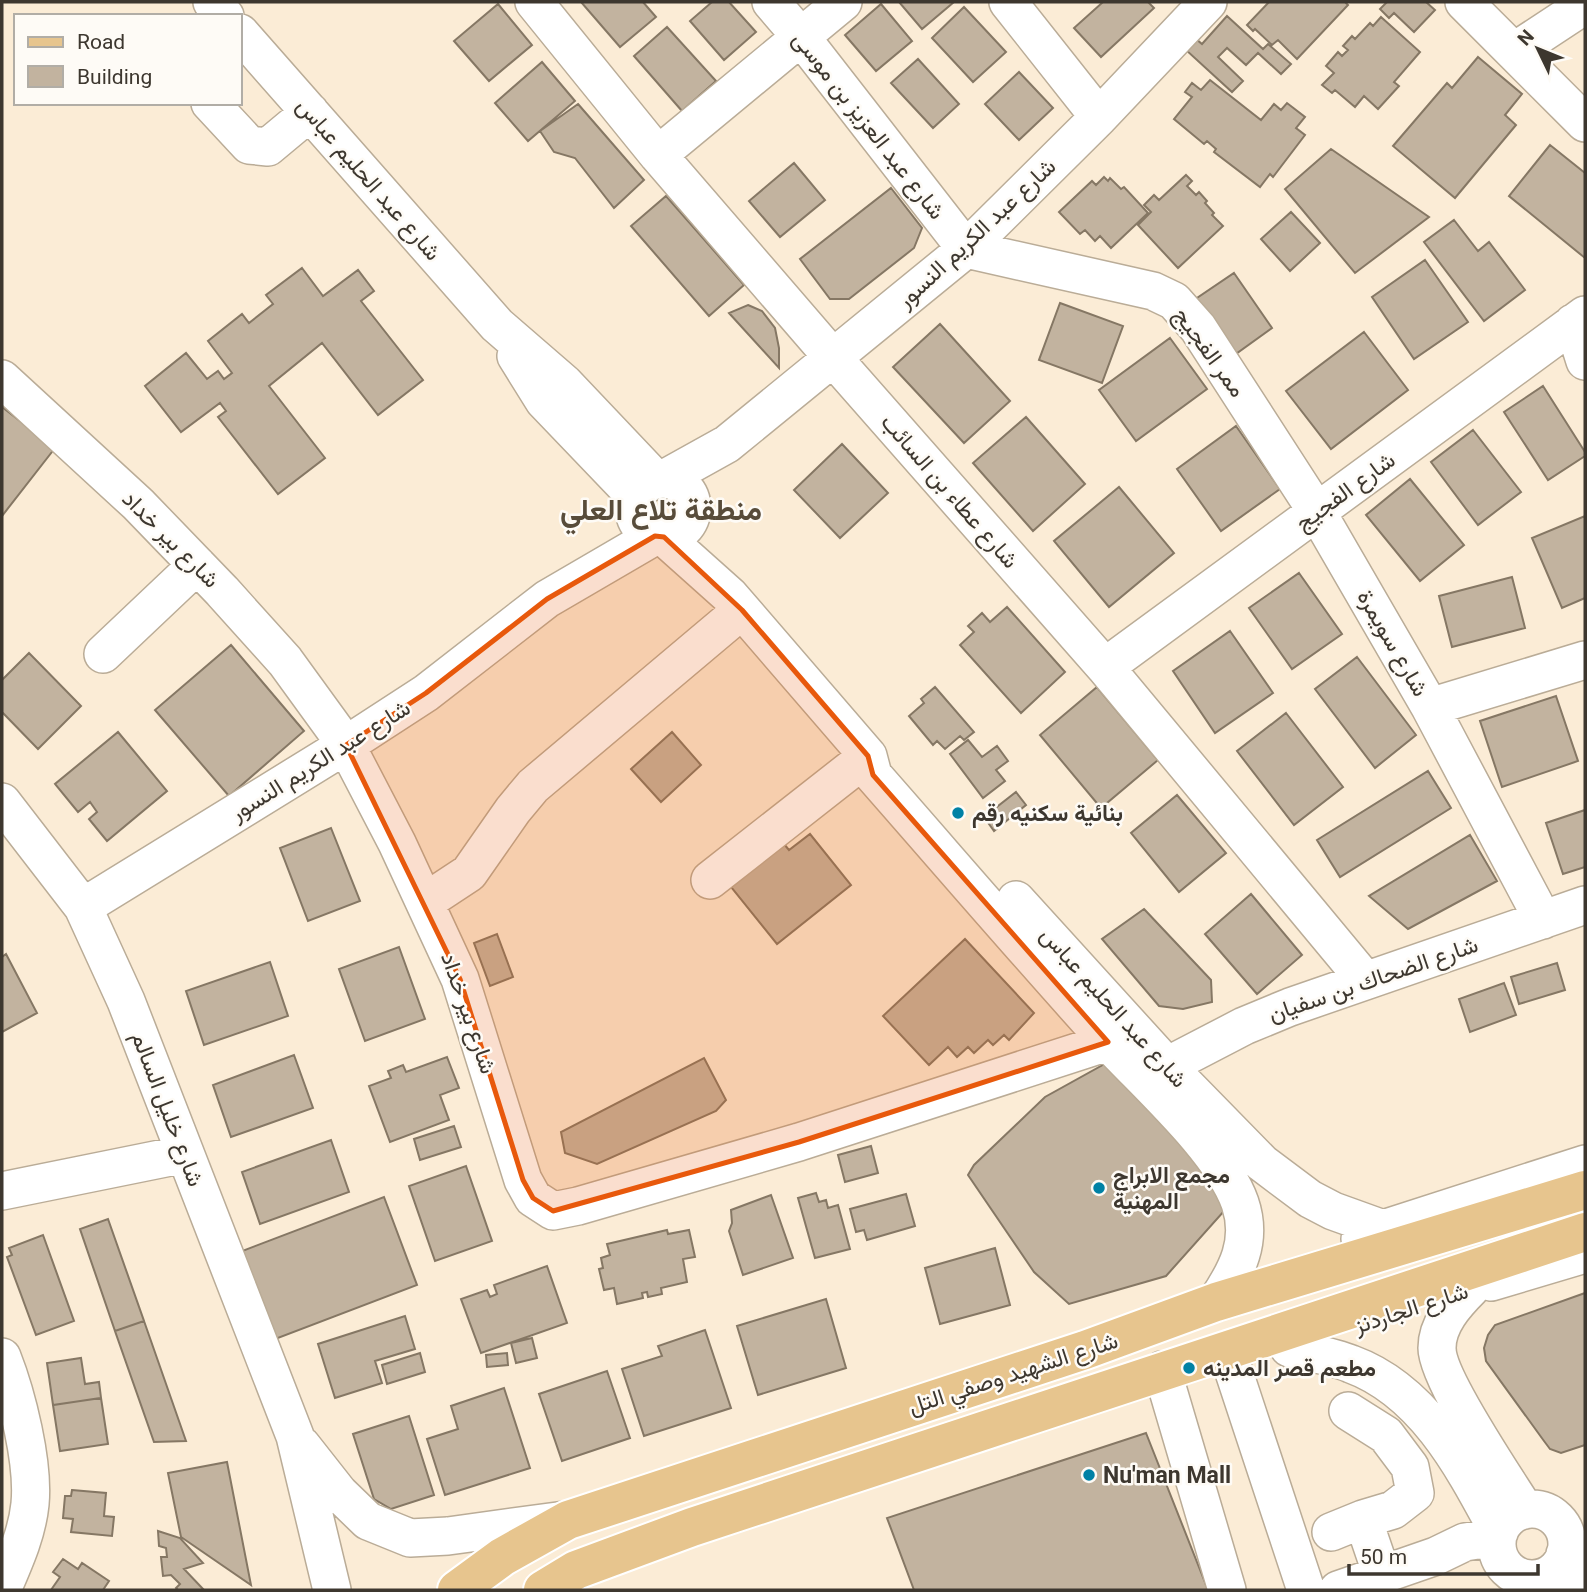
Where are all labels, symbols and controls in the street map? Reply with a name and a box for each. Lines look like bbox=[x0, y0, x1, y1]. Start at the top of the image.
legend bbox=[14, 14, 242, 105]
north arrow bbox=[1503, 14, 1573, 84]
text: N bbox=[1513, 25, 1539, 50]
street label: شارع عبد العزيز بن موسى bbox=[785, 26, 950, 226]
text: Road bbox=[77, 30, 125, 54]
text: Building bbox=[77, 65, 152, 89]
street label: شارع عبد الحليم عباس bbox=[289, 93, 447, 267]
street label: شارع عبد الكريم النسور bbox=[891, 153, 1063, 316]
street label: ممر الفجيج bbox=[1166, 302, 1251, 404]
street label: شارع عطاء بن السائب bbox=[874, 409, 1024, 575]
street label: شارع الفجيج bbox=[1290, 446, 1402, 538]
street label: شارع بير خداد bbox=[115, 485, 225, 595]
district label: منطقة تلاع العلي bbox=[560, 492, 762, 535]
street label: شارع سويمرة bbox=[1350, 585, 1434, 702]
street label: شارع عبد الكريم النسور bbox=[224, 694, 416, 829]
place label: بنائية سكنيه رقم bbox=[972, 800, 1123, 828]
marker: بنائية سكنيه رقم bbox=[950, 805, 966, 821]
street label: شارع عبد الحليم عباس bbox=[1033, 922, 1193, 1094]
street label: شارع الضحاك بن سفيان bbox=[1265, 931, 1482, 1030]
street label: شارع بير خداد bbox=[433, 949, 502, 1078]
street label: شارع خليل السالم bbox=[124, 1028, 209, 1191]
place label: مجمع الابراج المهنية bbox=[1113, 1162, 1230, 1216]
marker: مجمع الابراج المهنية bbox=[1091, 1180, 1107, 1196]
street label: شارع الجاردنز bbox=[1350, 1277, 1472, 1342]
street label: شارع الشهيد وصفي التل bbox=[905, 1327, 1123, 1425]
place label: مطعم قصر المدينه bbox=[1203, 1355, 1376, 1383]
marker: مطعم قصر المدينه bbox=[1181, 1360, 1197, 1376]
place label: Nu'man Mall bbox=[1103, 1462, 1231, 1489]
marker: Nu'man Mall bbox=[1081, 1467, 1097, 1483]
scale bar bbox=[1349, 1532, 1538, 1576]
text: 50 m bbox=[1360, 1545, 1407, 1569]

